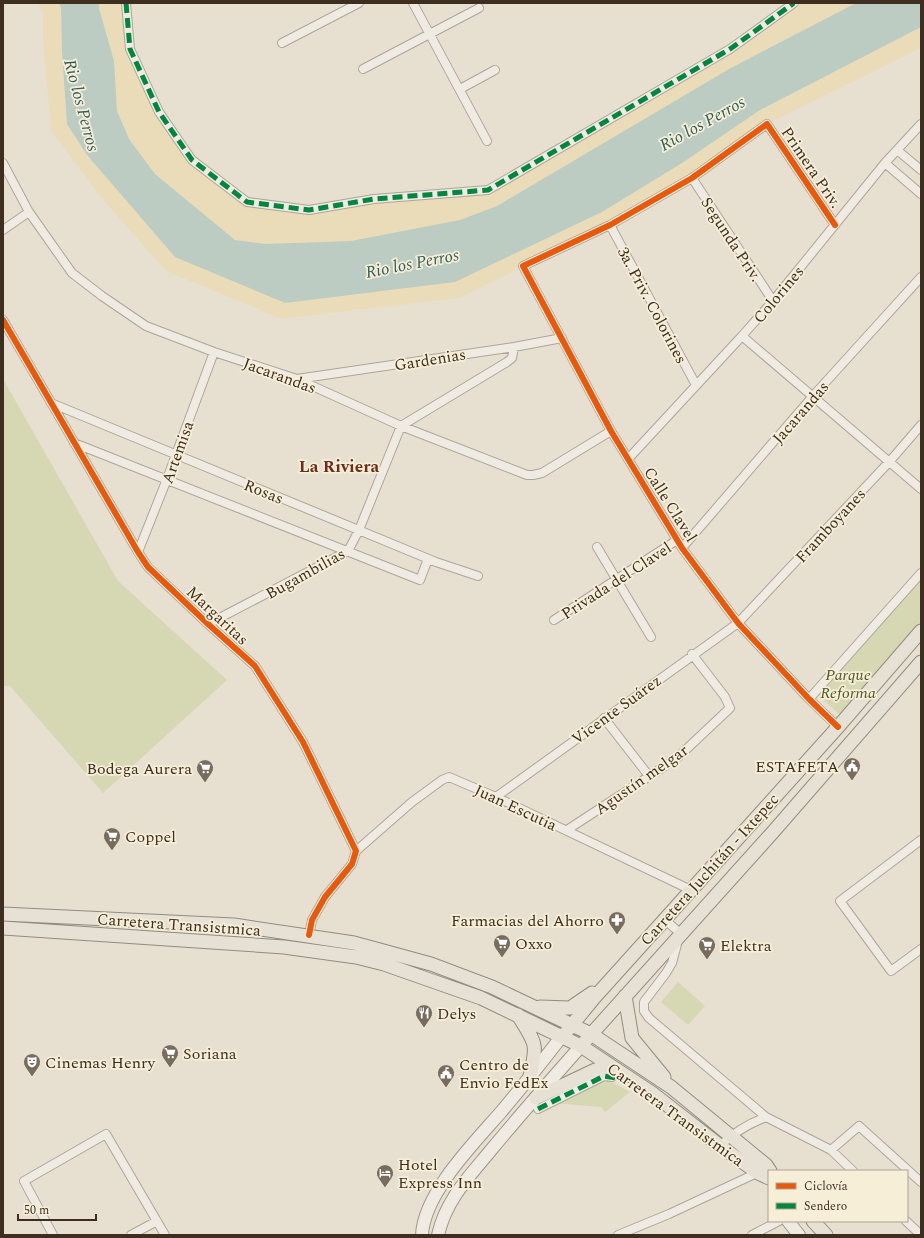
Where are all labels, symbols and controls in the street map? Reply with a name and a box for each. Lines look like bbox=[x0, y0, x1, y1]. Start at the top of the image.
water label: Rio los Perros bbox=[56, 56, 106, 154]
water label: Rio los Perros bbox=[655, 90, 750, 158]
street label: Primera Priv. bbox=[775, 122, 847, 213]
street label: Segunda Priv. bbox=[695, 192, 768, 287]
water label: Rio los Perros bbox=[363, 242, 461, 286]
street label: 3a. Priv. Colorines bbox=[611, 243, 693, 368]
street label: Colorines bbox=[747, 261, 810, 329]
street label: Gardenias bbox=[393, 342, 468, 377]
street label: Jacarandas bbox=[240, 352, 320, 400]
street label: Jacarandas bbox=[767, 376, 835, 449]
street label: Artemisa bbox=[156, 417, 200, 487]
district label: La Riviera bbox=[299, 454, 379, 480]
street label: Calle Clavel bbox=[638, 462, 703, 547]
street label: Rosas bbox=[240, 473, 287, 511]
street label: Framboyanes bbox=[790, 483, 872, 568]
street label: Privada del Clavel bbox=[557, 536, 676, 626]
street label: Bugambilias bbox=[261, 542, 350, 606]
street label: Margaritas bbox=[181, 580, 254, 651]
park label: Parque Reforma bbox=[820, 663, 876, 705]
street label: Vicente Suárez bbox=[567, 669, 667, 751]
street label: Agustín melgar bbox=[590, 739, 693, 821]
place label: ESTAFETA bbox=[755, 755, 839, 779]
public building icon: ESTAFETA bbox=[842, 756, 862, 781]
place label: Bodega Aurera bbox=[86, 757, 192, 781]
supermarket icon: Bodega Aurera bbox=[195, 758, 215, 783]
street label: Juan Escutia bbox=[470, 778, 561, 838]
street label: Carretera Juchitán - Ixtepec bbox=[635, 788, 785, 951]
place label: Coppel bbox=[125, 825, 176, 849]
supermarket icon: Coppel bbox=[102, 826, 122, 851]
street label: Carretera Transistmica bbox=[96, 907, 262, 943]
place label: Farmacias del Ahorro bbox=[451, 909, 604, 933]
pharmacy icon: Farmacias del Ahorro bbox=[607, 910, 627, 935]
place label: Oxxo bbox=[515, 932, 552, 956]
supermarket icon: Oxxo bbox=[492, 933, 512, 958]
place label: Elektra bbox=[720, 934, 772, 958]
supermarket icon: Elektra bbox=[697, 935, 717, 960]
place label: Delys bbox=[437, 1002, 476, 1026]
restaurant icon: Delys bbox=[414, 1003, 434, 1028]
place label: Soriana bbox=[183, 1042, 237, 1066]
supermarket icon: Soriana bbox=[160, 1043, 180, 1068]
place label: Cinemas Henry bbox=[45, 1051, 156, 1075]
theatre icon: Cinemas Henry bbox=[22, 1052, 42, 1077]
place label: Centro de Envio FedEx bbox=[459, 1053, 548, 1095]
street label: Carretera Transistmica bbox=[602, 1057, 749, 1173]
public building icon: Centro de Envio FedEx bbox=[436, 1063, 456, 1088]
place label: Hotel Express Inn bbox=[398, 1153, 482, 1195]
hotel icon: Hotel Express Inn bbox=[375, 1163, 395, 1188]
legend bbox=[768, 1170, 908, 1222]
text: Ciclovía bbox=[804, 1177, 848, 1196]
scale bar bbox=[18, 1196, 96, 1222]
text: Sendero bbox=[804, 1197, 847, 1216]
text: 50 m bbox=[24, 1201, 49, 1220]

